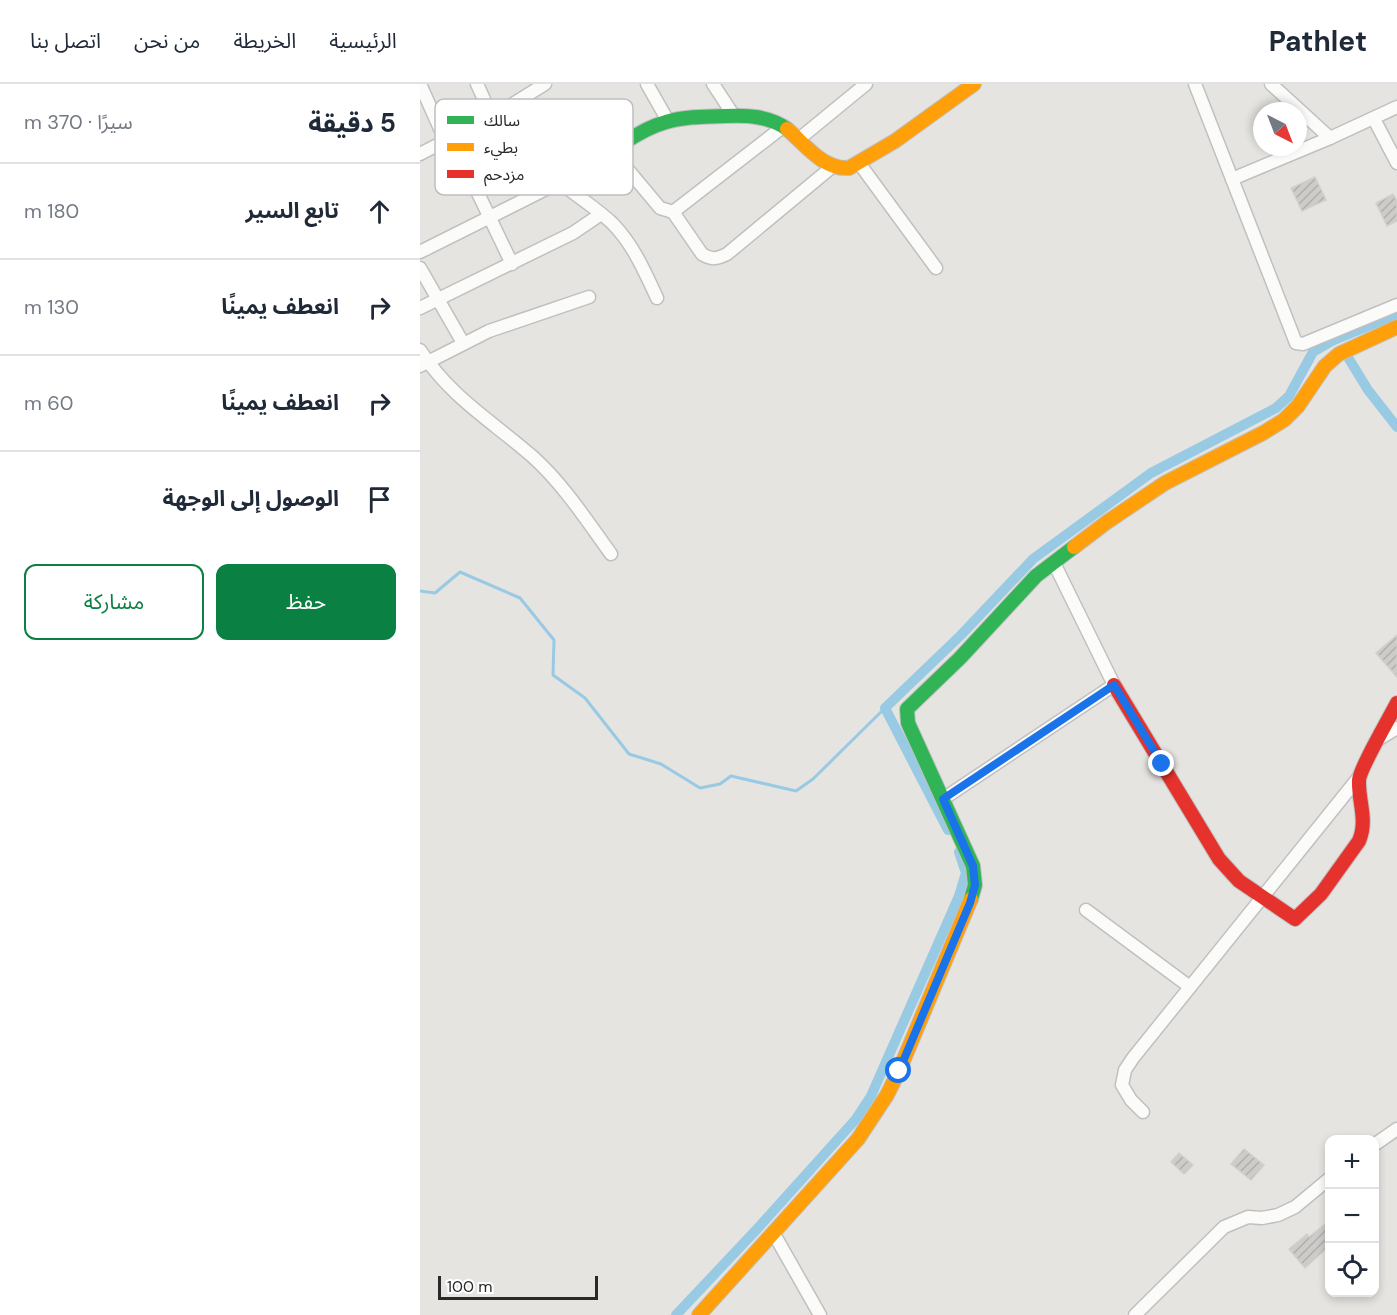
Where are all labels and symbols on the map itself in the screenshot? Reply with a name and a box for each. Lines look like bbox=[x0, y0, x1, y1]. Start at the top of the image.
legend bbox=[435, 99, 633, 195]
north arrow bbox=[1253, 102, 1307, 156]
text: سالك bbox=[484, 110, 520, 131]
text: بطيء bbox=[484, 137, 518, 160]
text: مزدحم bbox=[484, 164, 524, 187]
route end bbox=[1148, 750, 1174, 776]
route start bbox=[885, 1057, 911, 1083]
scale bar bbox=[438, 1273, 598, 1300]

